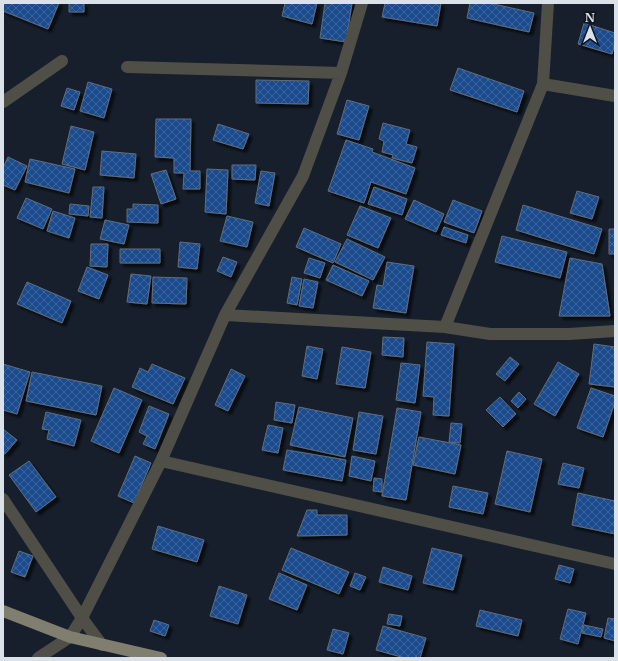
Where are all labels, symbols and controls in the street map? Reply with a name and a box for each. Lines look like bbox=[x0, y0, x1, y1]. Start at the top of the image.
north arrow bbox=[570, 8, 610, 48]
text: N bbox=[585, 11, 596, 25]

